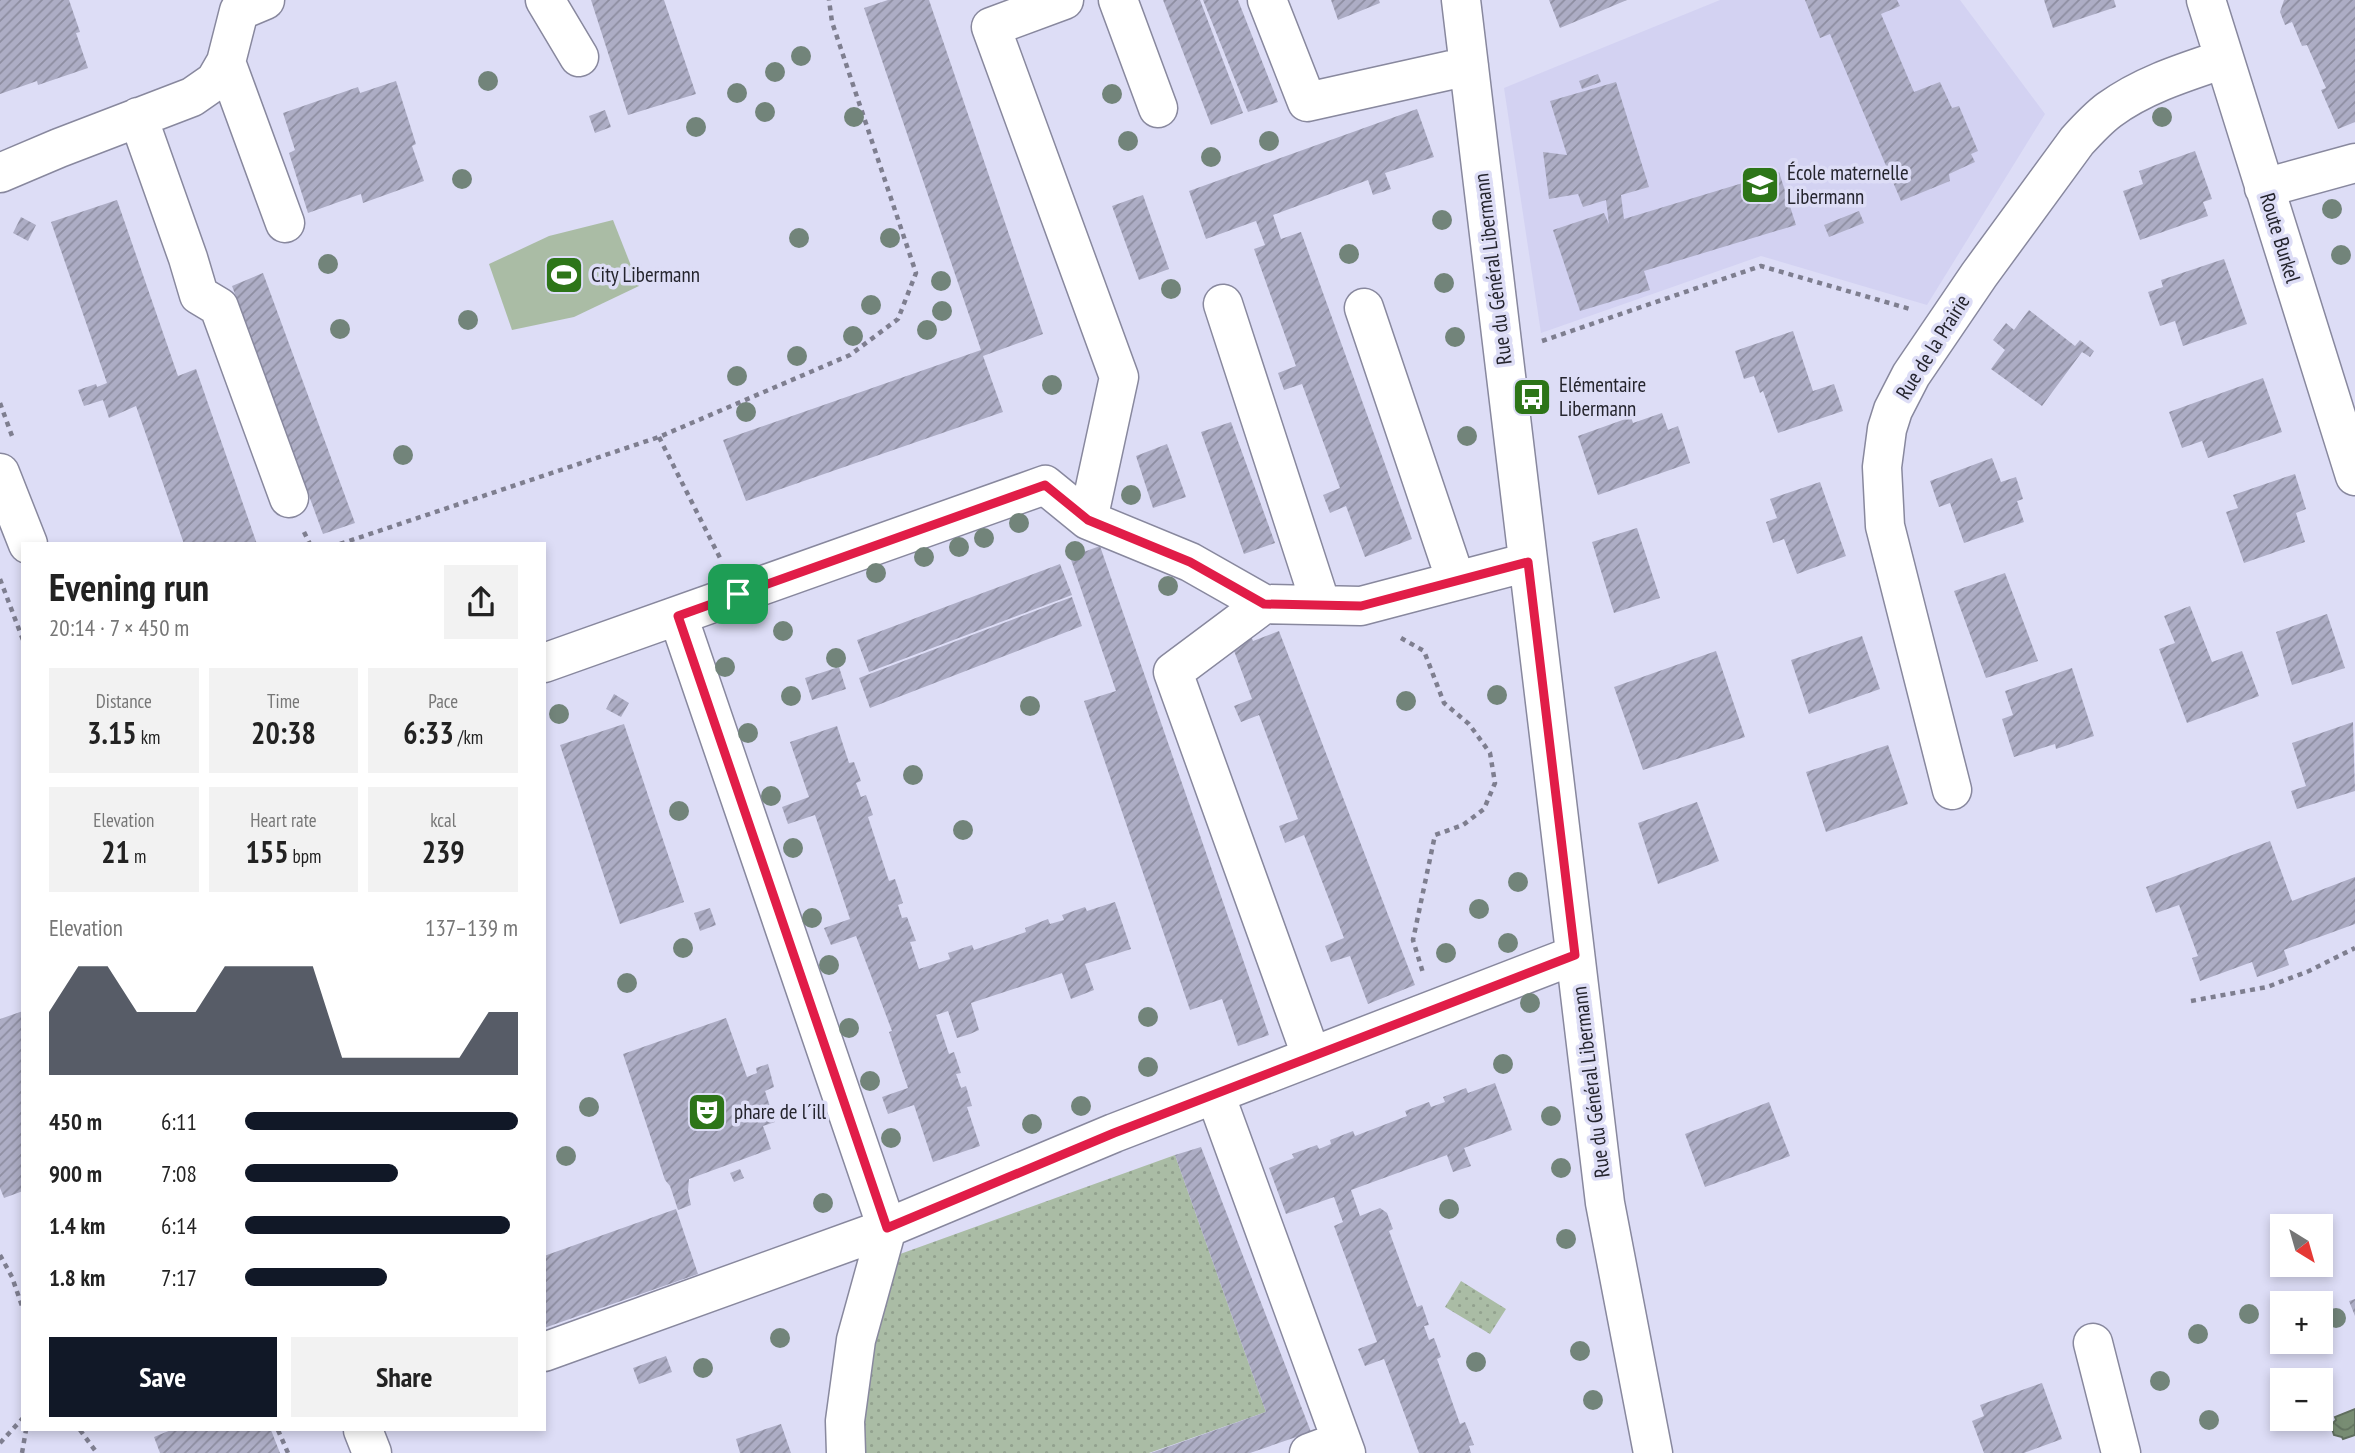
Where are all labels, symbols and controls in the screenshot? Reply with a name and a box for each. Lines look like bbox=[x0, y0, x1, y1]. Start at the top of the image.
place label: École maternelle Libermann bbox=[1787, 159, 1909, 210]
school or university icon: École maternelle Libermann bbox=[1739, 164, 1781, 206]
street label: Rue du Général Libermann bbox=[1467, 172, 1518, 366]
street label: Route Burkel bbox=[2254, 190, 2307, 286]
sports icon: City Libermann bbox=[543, 254, 585, 296]
place label: City Libermann bbox=[591, 261, 700, 288]
street label: Rue de la Prairie bbox=[1890, 289, 1976, 404]
place label: Elémentaire Libermann bbox=[1559, 371, 1646, 422]
bus stop icon: Elémentaire Libermann bbox=[1511, 376, 1553, 418]
text: Evening run bbox=[49, 562, 209, 611]
pin bbox=[708, 564, 768, 624]
button: share bbox=[444, 565, 518, 639]
icon: arrive bbox=[719, 575, 757, 613]
text: 20:14 · 7 × 450 m bbox=[49, 613, 189, 642]
text: Distance bbox=[96, 689, 152, 713]
text: Time bbox=[267, 689, 300, 713]
text: Pace bbox=[428, 689, 458, 713]
text: 3.15 bbox=[87, 713, 137, 752]
text: 20:38 bbox=[251, 713, 316, 752]
text: 6:33 bbox=[403, 713, 454, 752]
text: km bbox=[137, 725, 160, 749]
text: /km bbox=[454, 725, 483, 749]
text: Elevation bbox=[93, 808, 154, 832]
text: Heart rate bbox=[250, 808, 317, 832]
text: kcal bbox=[430, 808, 456, 832]
text: 21 bbox=[101, 832, 130, 871]
text: 155 bbox=[246, 832, 289, 871]
text: 239 bbox=[422, 832, 465, 871]
text: m bbox=[130, 844, 146, 868]
text: bpm bbox=[289, 844, 321, 868]
text: Elevation bbox=[49, 913, 123, 942]
text: 137–139 m bbox=[425, 913, 518, 942]
street label: Rue du Général Libermann bbox=[1565, 985, 1616, 1179]
theatre icon: phare de l´ill bbox=[686, 1091, 728, 1133]
place label: phare de l´ill bbox=[734, 1098, 826, 1125]
text: 450 m bbox=[49, 1107, 102, 1136]
text: 6:11 bbox=[161, 1107, 197, 1136]
text: 900 m bbox=[49, 1159, 102, 1188]
text: 7:08 bbox=[161, 1159, 197, 1188]
text: 1.4 km bbox=[49, 1211, 105, 1240]
text: 6:14 bbox=[161, 1211, 197, 1240]
north arrow bbox=[2270, 1214, 2333, 1278]
map controls bbox=[2270, 1214, 2333, 1431]
text: 1.8 km bbox=[49, 1263, 105, 1292]
text: 7:17 bbox=[161, 1263, 197, 1292]
button: + bbox=[2270, 1291, 2333, 1354]
button: Save bbox=[49, 1337, 277, 1417]
button: Share bbox=[291, 1337, 518, 1417]
button: − bbox=[2270, 1368, 2333, 1431]

